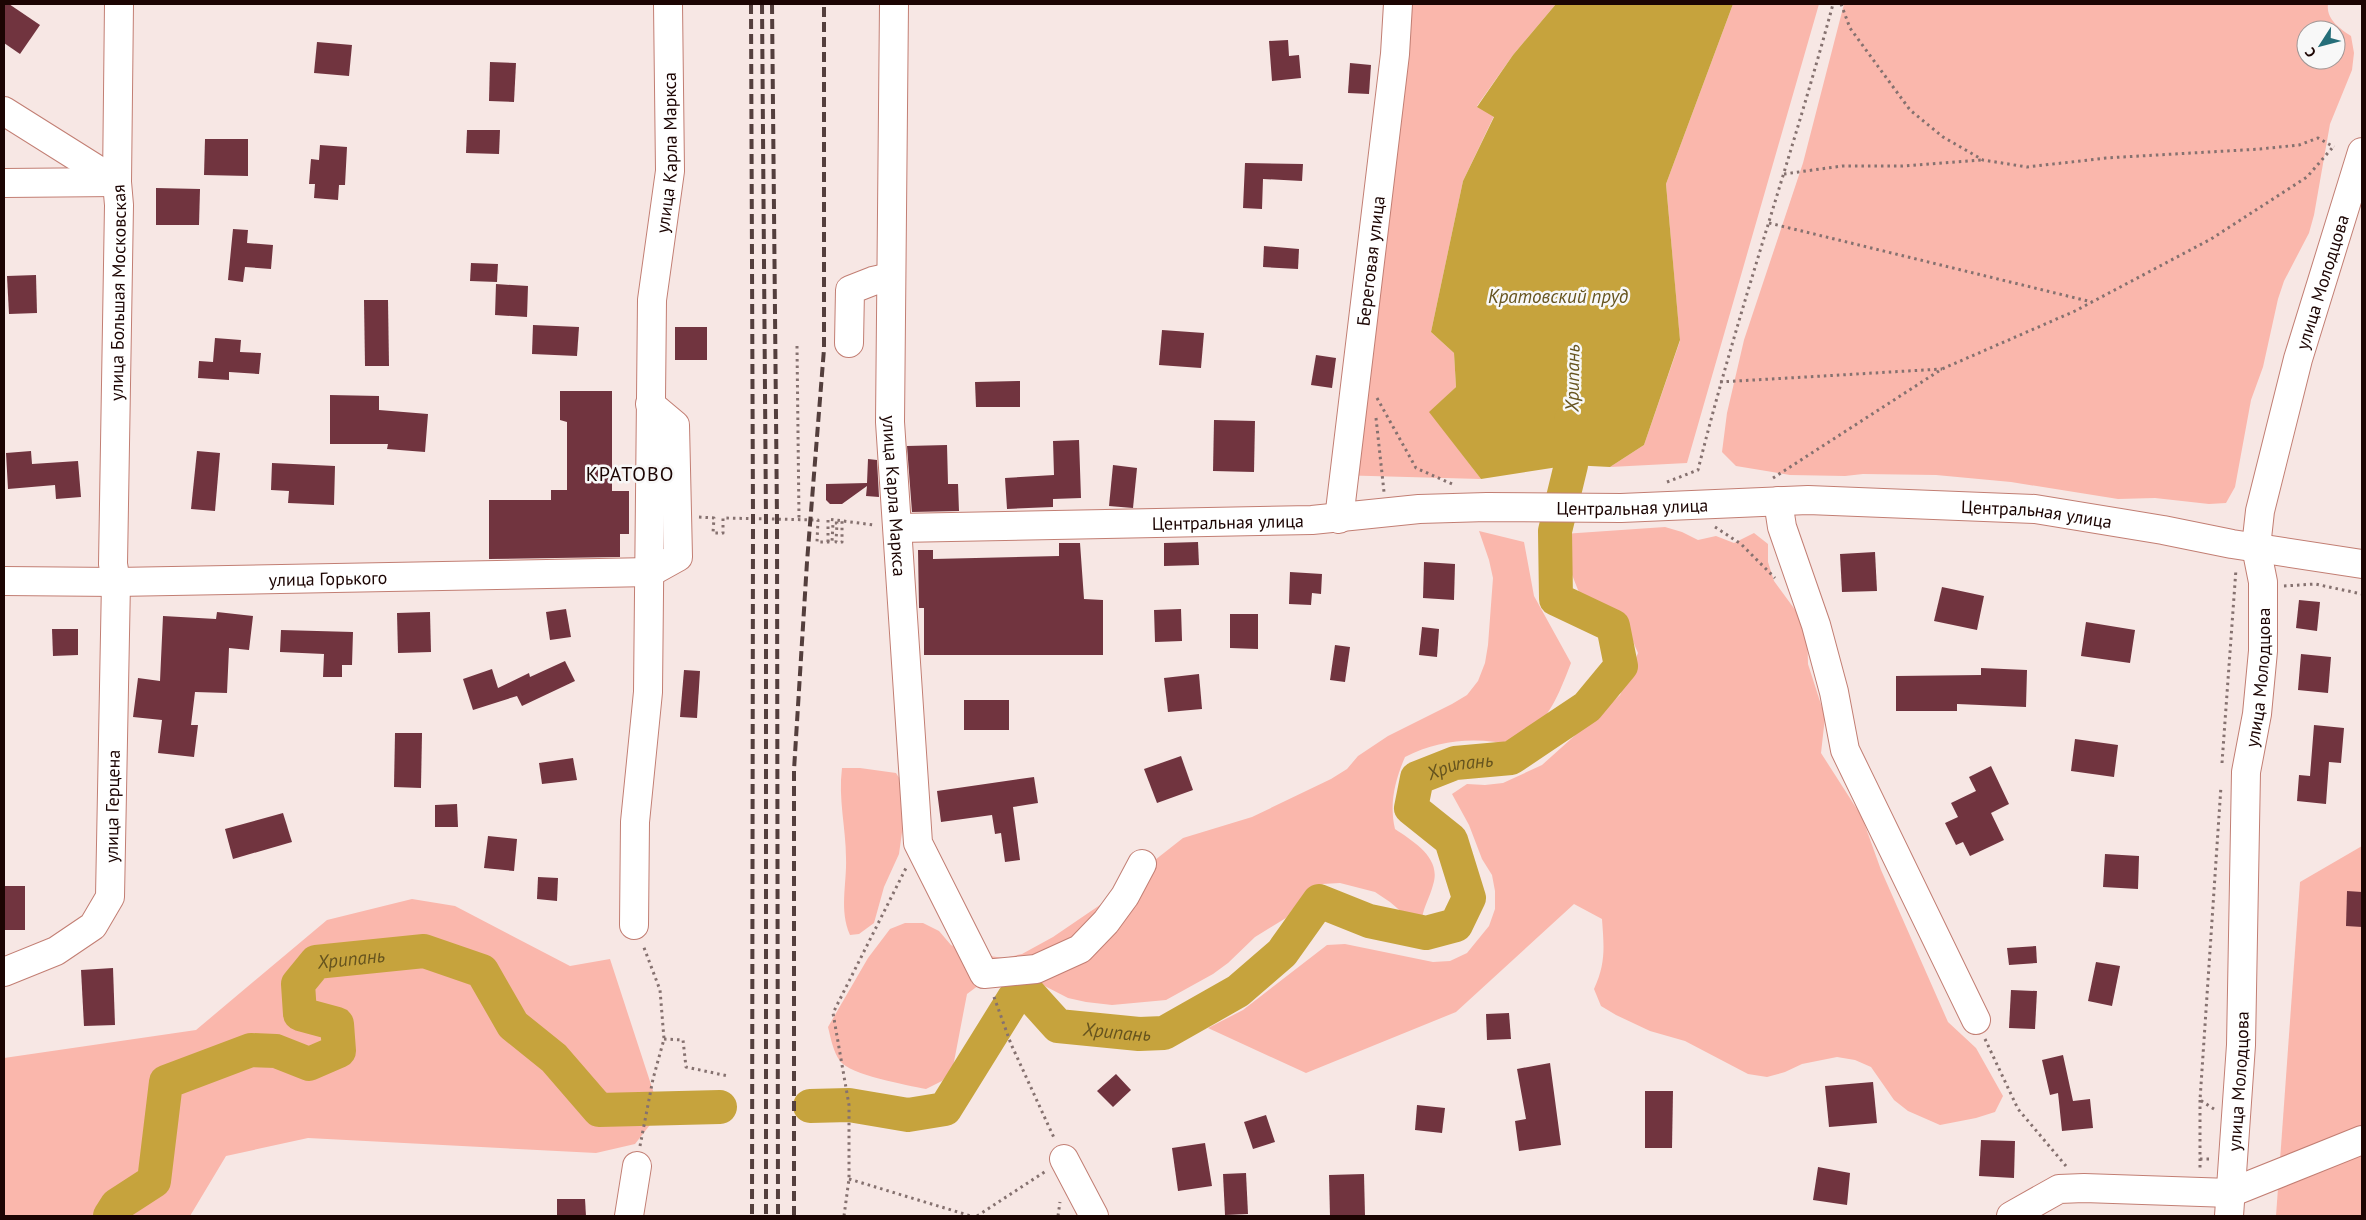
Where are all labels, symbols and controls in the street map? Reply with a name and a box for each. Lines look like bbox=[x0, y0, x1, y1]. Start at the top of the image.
north arrow bbox=[2296, 20, 2346, 70]
text: С bbox=[2301, 44, 2320, 61]
street label: улица Карла Маркса bbox=[650, 72, 682, 235]
street label: улица Большая Московская bbox=[104, 184, 131, 401]
street label: Береговая улица bbox=[1351, 194, 1389, 327]
street label: улица Молодцова bbox=[2290, 212, 2354, 352]
water label: Кратовский пруд bbox=[1488, 284, 1628, 308]
water label: Хрипань bbox=[1559, 344, 1585, 413]
street label: улица Карла Маркса bbox=[878, 415, 912, 577]
district label: КРАТОВО bbox=[586, 461, 674, 487]
street label: Центральная улица bbox=[1556, 493, 1709, 520]
street label: Центральная улица bbox=[1961, 495, 2114, 533]
street label: Центральная улица bbox=[1152, 509, 1304, 535]
street label: улица Горького bbox=[269, 565, 387, 591]
street label: улица Молодцова bbox=[2239, 608, 2275, 749]
water label: Хрипань bbox=[1422, 748, 1494, 785]
street label: улица Герцена bbox=[99, 750, 124, 863]
water label: Хрипань bbox=[315, 943, 386, 974]
street label: улица Молодцова bbox=[2222, 1011, 2253, 1152]
water label: Хрипань bbox=[1081, 1016, 1151, 1046]

